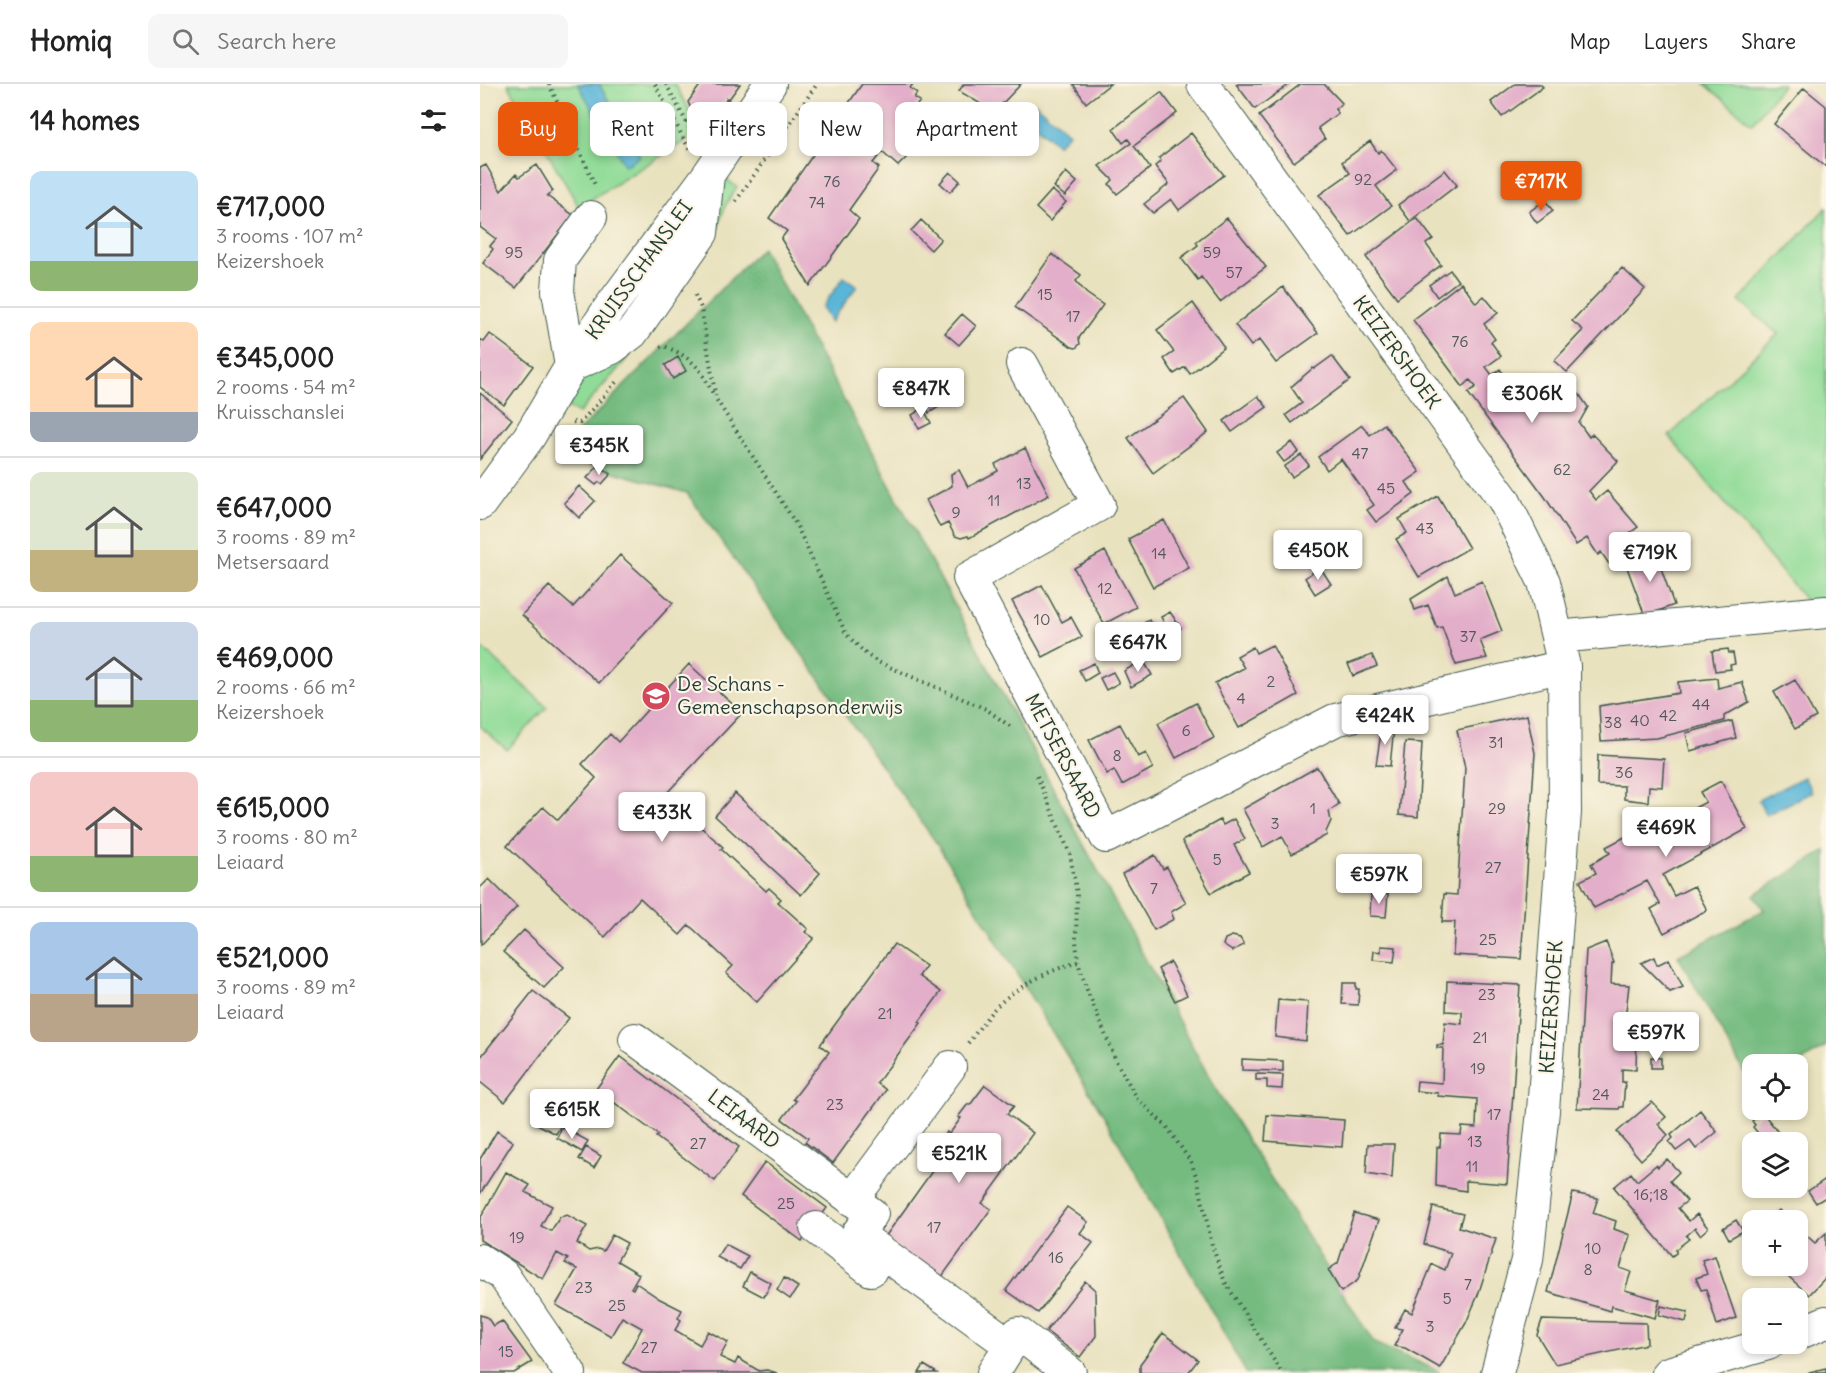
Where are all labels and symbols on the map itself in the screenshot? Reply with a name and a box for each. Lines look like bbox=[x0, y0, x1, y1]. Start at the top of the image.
pin: €717K bbox=[1499, 161, 1583, 212]
house number: 92 bbox=[1354, 169, 1372, 189]
house number: 76 bbox=[824, 171, 840, 191]
house number: 74 bbox=[809, 192, 825, 212]
street label: KRUISSCHANSLEI bbox=[580, 195, 698, 344]
house number: 95 bbox=[505, 242, 523, 262]
house number: 59 bbox=[1203, 242, 1221, 262]
house number: 57 bbox=[1225, 262, 1243, 282]
house number: 15 bbox=[1037, 284, 1053, 304]
street label: KEIZERSHOEK bbox=[1348, 290, 1447, 414]
house number: 17 bbox=[1066, 306, 1080, 326]
house number: 76 bbox=[1452, 331, 1468, 351]
pin: €847K bbox=[879, 368, 963, 419]
pin: €306K bbox=[1490, 373, 1574, 424]
pin: €345K bbox=[557, 425, 641, 476]
house number: 47 bbox=[1352, 443, 1369, 463]
house number: 62 bbox=[1553, 459, 1571, 479]
house number: 13 bbox=[1016, 473, 1032, 493]
house number: 45 bbox=[1377, 478, 1395, 498]
house number: 11 bbox=[988, 490, 1000, 510]
house number: 9 bbox=[951, 502, 961, 522]
house number: 43 bbox=[1416, 518, 1434, 538]
pin: €450K bbox=[1276, 530, 1360, 581]
pin: €719K bbox=[1608, 532, 1692, 583]
house number: 14 bbox=[1151, 543, 1167, 563]
house number: 12 bbox=[1097, 578, 1113, 598]
house number: 10 bbox=[1034, 609, 1050, 629]
pin: €647K bbox=[1096, 622, 1180, 673]
house number: 37 bbox=[1460, 626, 1477, 646]
place label: De Schans - Gemeenschapsonderwijs bbox=[677, 671, 903, 719]
house number: 2 bbox=[1267, 671, 1276, 691]
school or university icon: De Schans - Gemeenschapsonderwijs bbox=[640, 680, 672, 712]
house number: 4 bbox=[1236, 688, 1246, 708]
street label: METSERSAARD bbox=[1020, 689, 1107, 822]
house number: 44 bbox=[1692, 694, 1710, 714]
pin: €424K bbox=[1343, 695, 1427, 746]
house number: 42 bbox=[1659, 705, 1677, 725]
house number: 40 bbox=[1630, 710, 1650, 730]
house number: 38 bbox=[1604, 712, 1622, 732]
house number: 6 bbox=[1181, 720, 1191, 740]
house number: 31 bbox=[1488, 732, 1504, 752]
house number: 8 bbox=[1112, 745, 1122, 765]
house number: 36 bbox=[1615, 762, 1633, 782]
pin: €433K bbox=[620, 792, 704, 843]
house number: 1 bbox=[1310, 798, 1316, 818]
house number: 29 bbox=[1488, 798, 1506, 818]
pin: €469K bbox=[1624, 807, 1708, 858]
house number: 3 bbox=[1270, 813, 1280, 833]
house number: 5 bbox=[1212, 849, 1222, 869]
pin: €597K bbox=[1337, 854, 1421, 905]
house number: 27 bbox=[1485, 857, 1501, 877]
house number: 7 bbox=[1150, 878, 1158, 898]
house number: 25 bbox=[1479, 929, 1497, 949]
street label: KEIZERSHOEK bbox=[1533, 939, 1568, 1074]
house number: 23 bbox=[1478, 984, 1496, 1004]
house number: 21 bbox=[877, 1003, 893, 1023]
pin: €597K bbox=[1614, 1012, 1698, 1063]
house number: 21 bbox=[1472, 1027, 1488, 1047]
house number: 19 bbox=[1470, 1058, 1486, 1078]
street label: LEIAARD bbox=[703, 1083, 785, 1154]
house number: 24 bbox=[1592, 1084, 1610, 1104]
pin: €615K bbox=[530, 1089, 614, 1140]
house number: 23 bbox=[826, 1094, 844, 1114]
house number: 17 bbox=[1487, 1104, 1501, 1124]
house number: 13 bbox=[1467, 1131, 1483, 1151]
house number: 27 bbox=[690, 1133, 706, 1153]
pin: €521K bbox=[917, 1133, 1001, 1184]
house number: 11 bbox=[1466, 1156, 1478, 1176]
house number: 16;18 bbox=[1633, 1184, 1669, 1204]
house number: 25 bbox=[777, 1193, 795, 1213]
house number: 17 bbox=[927, 1217, 941, 1237]
house number: 19 bbox=[509, 1227, 525, 1247]
house number: 10 bbox=[1585, 1238, 1601, 1258]
house number: 16 bbox=[1048, 1247, 1064, 1267]
house number: 8 bbox=[1583, 1259, 1593, 1279]
house number: 7 bbox=[1464, 1274, 1472, 1294]
house number: 23 bbox=[575, 1277, 593, 1297]
house number: 5 bbox=[1442, 1288, 1452, 1308]
house number: 25 bbox=[608, 1295, 626, 1315]
house number: 3 bbox=[1425, 1316, 1435, 1336]
house number: 27 bbox=[641, 1337, 657, 1357]
house number: 15 bbox=[498, 1341, 514, 1361]

